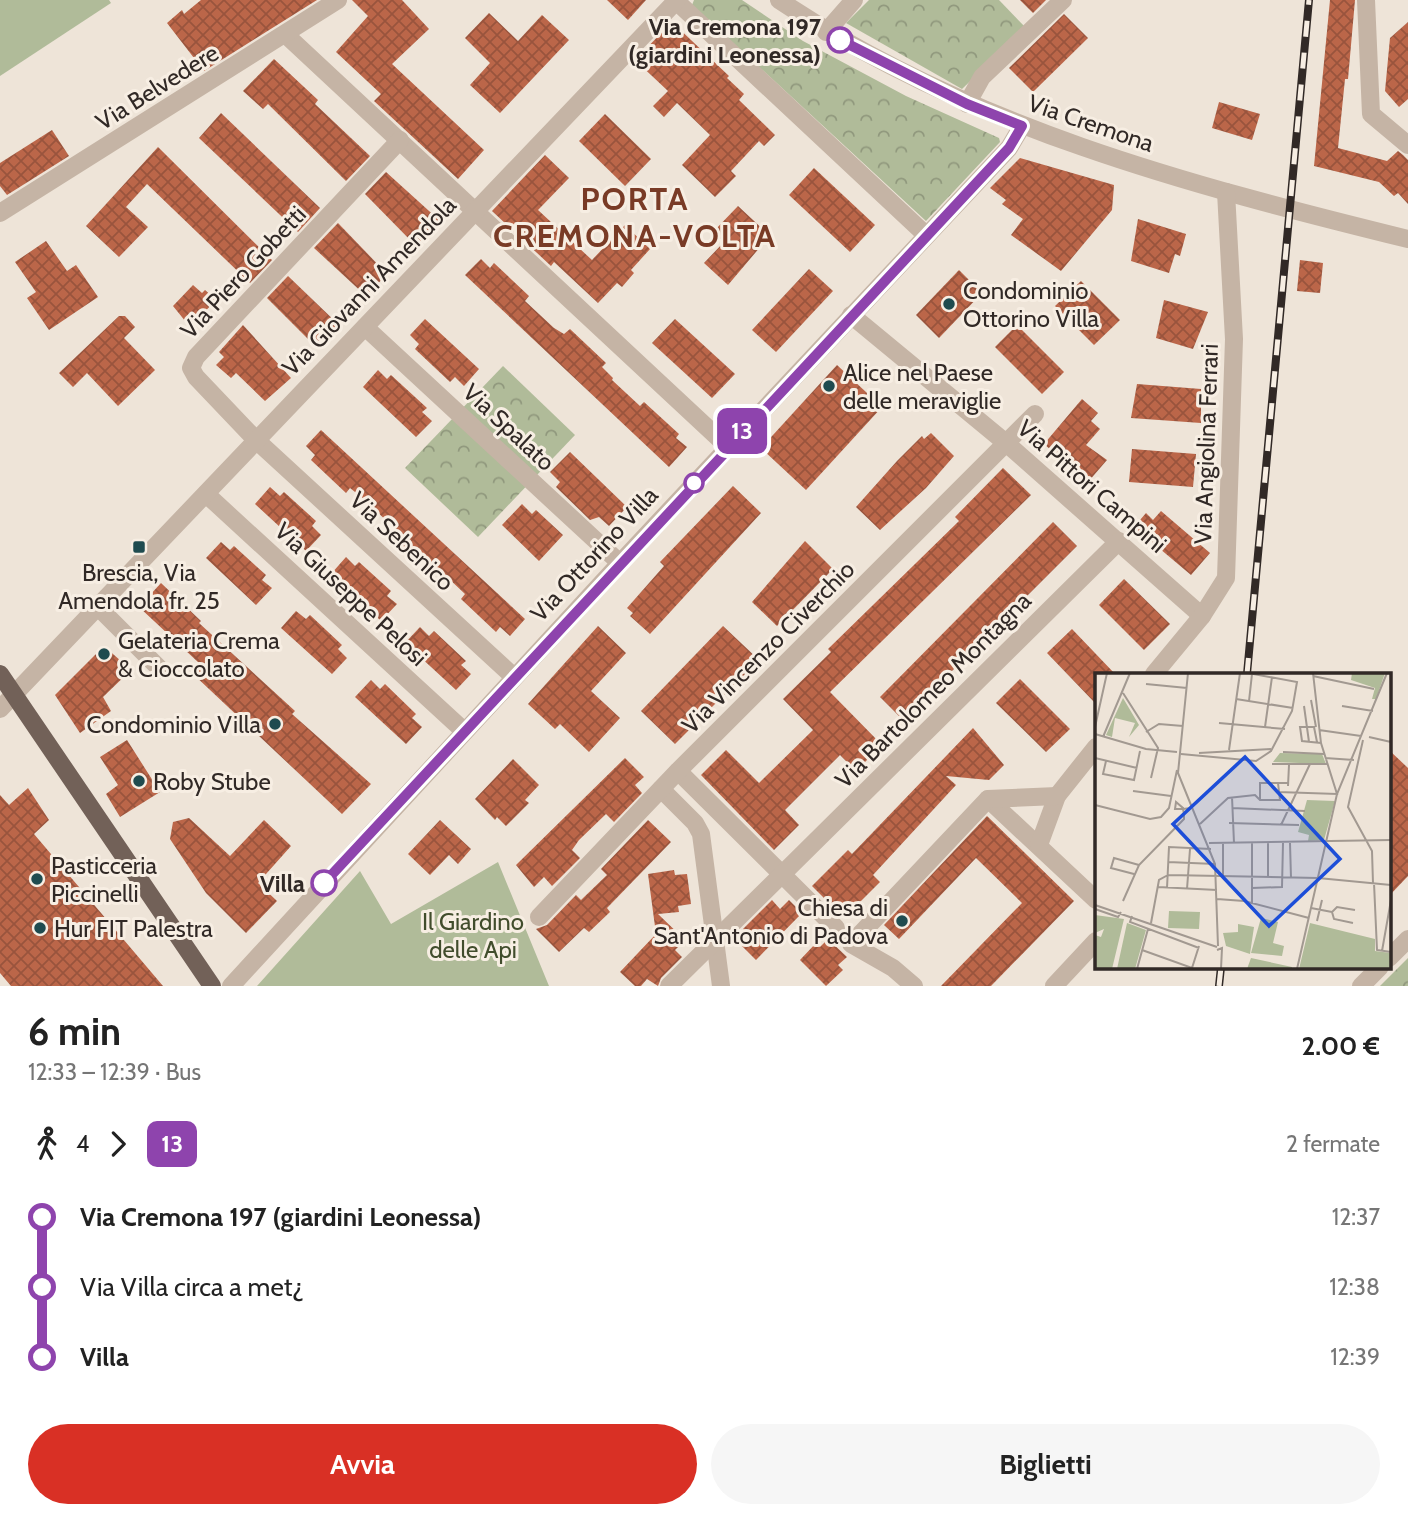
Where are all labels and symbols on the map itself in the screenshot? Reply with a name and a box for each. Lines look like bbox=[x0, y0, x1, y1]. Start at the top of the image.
place label: Via Cremona 197 (giardini Leonessa) bbox=[628, 12, 822, 69]
marker: Via Cremona 197 (giardini Leonessa) bbox=[827, 27, 853, 53]
street label: Via Belvedere bbox=[90, 38, 224, 136]
street label: Via Cremona bbox=[1024, 88, 1158, 158]
district label: PORTA CREMONA-VOLTA bbox=[493, 179, 777, 255]
street label: Via Giovanni Amendola bbox=[276, 190, 462, 381]
street label: Via Piero Gobetti bbox=[174, 200, 312, 344]
place label: Condominio Ottorino Villa bbox=[963, 276, 1100, 333]
marker: Condominio Ottorino Villa bbox=[941, 296, 957, 312]
street label: Via Angiolina Ferrari bbox=[1188, 343, 1224, 545]
place label: Alice nel Paese delle meraviglie bbox=[843, 358, 1001, 415]
street label: Via Spalato bbox=[457, 377, 561, 477]
marker: Alice nel Paese delle meraviglie bbox=[821, 378, 837, 394]
line badge: 13 bbox=[710, 408, 774, 454]
street label: Via Pittori Campini bbox=[1012, 413, 1172, 559]
unlabelled marker bbox=[684, 473, 704, 493]
street label: Via Ottorino Villa bbox=[524, 480, 664, 627]
street label: Via Sebenico bbox=[344, 485, 460, 597]
street label: Via Giuseppe Pelosi bbox=[269, 516, 433, 672]
marker: Brescia, Via Amendola fr. 25 bbox=[131, 539, 147, 555]
street label: Via Vincenzo Civerchio bbox=[676, 555, 860, 739]
place label: Brescia, Via Amendola fr. 25 bbox=[58, 558, 220, 615]
street label: Via Bartolomeo Montagna bbox=[829, 586, 1037, 794]
place label: Gelateria Crema & Cioccolato bbox=[118, 626, 280, 683]
marker: Gelateria Crema & Cioccolato bbox=[96, 646, 112, 662]
inset map bbox=[1095, 673, 1390, 968]
place label: Condominio Villa bbox=[87, 710, 261, 739]
marker: Condominio Villa bbox=[267, 716, 283, 732]
place label: Roby Stube bbox=[153, 767, 271, 796]
marker: Roby Stube bbox=[131, 773, 147, 789]
place label: Pasticceria Piccinelli bbox=[51, 851, 157, 908]
place label: Villa bbox=[260, 869, 305, 898]
marker: Villa bbox=[311, 870, 337, 896]
marker: Pasticceria Piccinelli bbox=[29, 871, 45, 887]
place label: Chiesa di Sant'Antonio di Padova bbox=[654, 893, 888, 950]
park label: Il Giardino delle Api bbox=[422, 907, 524, 964]
marker: Chiesa di Sant'Antonio di Padova bbox=[894, 913, 910, 929]
place label: Hur FIT Palestra bbox=[54, 914, 213, 943]
marker: Hur FIT Palestra bbox=[32, 920, 48, 936]

